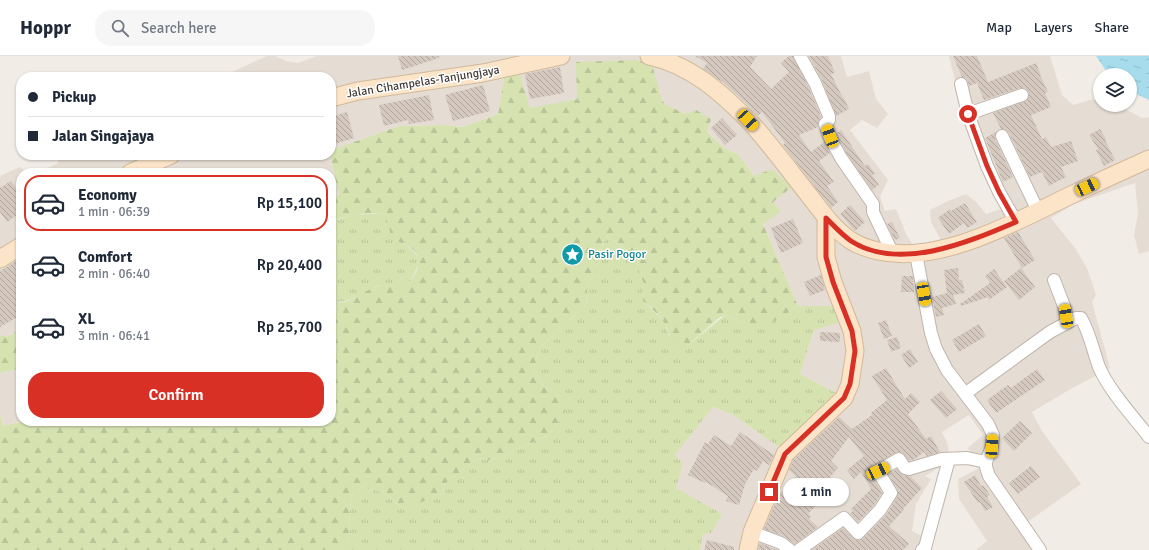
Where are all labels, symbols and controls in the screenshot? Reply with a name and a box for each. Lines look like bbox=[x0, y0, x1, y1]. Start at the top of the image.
search box bbox=[95, 10, 375, 46]
text: Hoppr bbox=[20, 16, 71, 40]
icon: search bbox=[109, 17, 131, 39]
text: Search here bbox=[141, 19, 217, 37]
text: Map bbox=[986, 19, 1012, 36]
text: Layers bbox=[1034, 19, 1073, 36]
text: Share bbox=[1095, 19, 1129, 36]
street label: Jalan Cihampelas-Tanjungjaya bbox=[345, 62, 501, 102]
map controls bbox=[1093, 68, 1137, 112]
button: layers bbox=[1093, 68, 1137, 112]
text: Pickup bbox=[52, 88, 96, 106]
route start bbox=[959, 105, 977, 123]
car bbox=[735, 107, 761, 133]
car bbox=[820, 123, 840, 149]
text: Jalan Singajaya bbox=[52, 127, 154, 145]
car bbox=[1074, 176, 1100, 198]
icon: car bbox=[30, 185, 66, 221]
text: Economy bbox=[78, 186, 137, 204]
text: Rp 15,100 bbox=[257, 194, 322, 212]
text: 1 min · 06:39 bbox=[78, 204, 150, 220]
place icon: Pasir Pogor bbox=[560, 241, 586, 267]
icon: car bbox=[30, 247, 66, 283]
place label: Pasir Pogor bbox=[588, 247, 647, 262]
text: Comfort bbox=[78, 248, 132, 266]
text: Rp 20,400 bbox=[257, 256, 322, 274]
text: 2 min · 06:40 bbox=[78, 266, 150, 282]
car bbox=[916, 281, 932, 307]
car bbox=[1058, 303, 1074, 329]
icon: car bbox=[30, 309, 66, 345]
text: XL bbox=[78, 310, 95, 328]
text: Rp 25,700 bbox=[257, 318, 322, 336]
text: 3 min · 06:41 bbox=[78, 328, 150, 344]
button: Confirm bbox=[28, 372, 324, 418]
car bbox=[985, 434, 999, 458]
car bbox=[865, 460, 891, 482]
callout: 1 min bbox=[783, 478, 849, 506]
route end bbox=[760, 483, 778, 501]
text: 1 min bbox=[800, 484, 832, 500]

